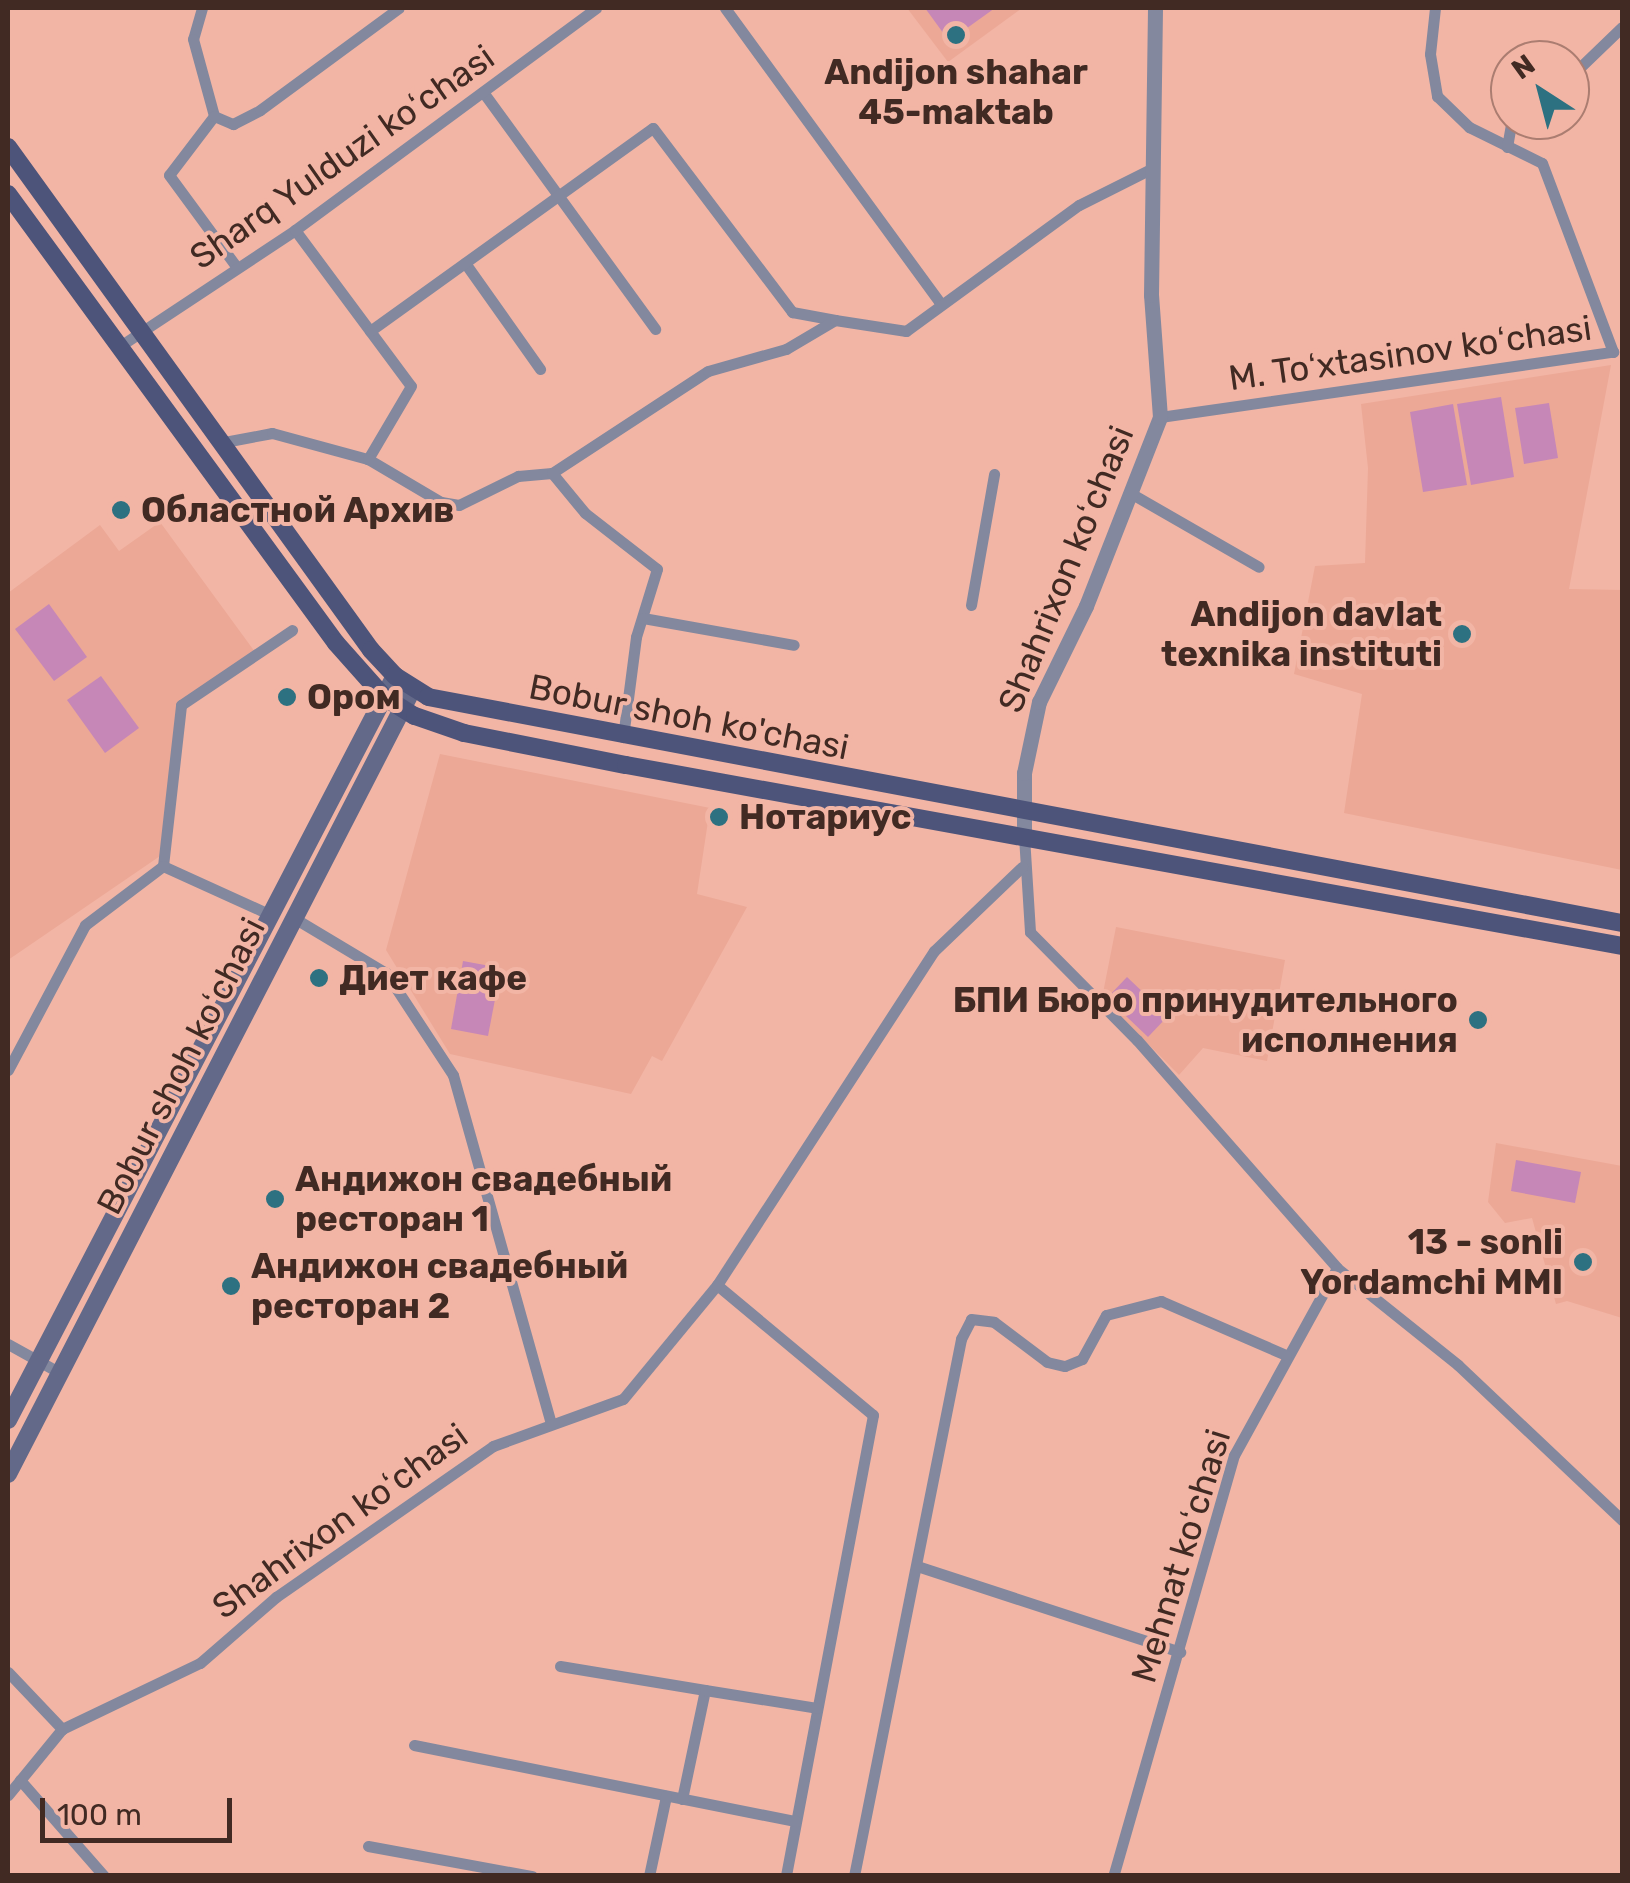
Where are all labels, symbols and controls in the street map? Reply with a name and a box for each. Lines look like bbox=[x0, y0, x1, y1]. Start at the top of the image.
marker: Andijon shahar 45-maktab bbox=[945, 24, 967, 46]
street label: Sharq Yulduzi koʻchasi bbox=[181, 36, 503, 278]
north arrow bbox=[1490, 40, 1590, 140]
text: N bbox=[1505, 48, 1541, 86]
place label: Andijon shahar 45-maktab bbox=[824, 51, 1088, 133]
street label: M. Toʻxtasinov koʻchasi bbox=[1225, 307, 1595, 399]
street label: Shahrixon koʻchasi bbox=[989, 420, 1143, 718]
place label: Областной Архив bbox=[141, 489, 455, 531]
marker: Областной Архив bbox=[110, 499, 132, 521]
place label: Andijon davlat texnika instituti bbox=[1161, 593, 1442, 675]
marker: Andijon davlat texnika instituti bbox=[1451, 623, 1473, 645]
street label: Bobur shoh ko'chasi bbox=[525, 665, 853, 769]
place label: Ором bbox=[307, 676, 401, 718]
marker: Ором bbox=[276, 686, 298, 708]
place label: Нотариус bbox=[739, 796, 911, 838]
marker: Нотариус bbox=[708, 806, 730, 828]
street label: Bobur shoh koʻchasi bbox=[88, 910, 274, 1222]
place label: Диет кафе bbox=[339, 957, 527, 999]
marker: Диет кафе bbox=[308, 967, 330, 989]
place label: БПИ Бюро принудительного исполнения bbox=[953, 979, 1458, 1061]
marker: БПИ Бюро принудительного исполнения bbox=[1467, 1009, 1489, 1031]
place label: Андижон свадебный ресторан 1 bbox=[295, 1158, 672, 1240]
marker: Андижон свадебный ресторан 1 bbox=[264, 1188, 286, 1210]
place label: 13 - sonli Yordamchi MMI bbox=[1300, 1221, 1563, 1303]
place label: Андижон свадебный ресторан 2 bbox=[251, 1245, 628, 1327]
marker: 13 - sonli Yordamchi MMI bbox=[1572, 1251, 1594, 1273]
marker: Андижон свадебный ресторан 2 bbox=[220, 1275, 242, 1297]
street label: Shahrixon koʻchasi bbox=[204, 1414, 476, 1628]
street label: Mehnat koʻchasi bbox=[1123, 1424, 1239, 1688]
scale bar bbox=[45, 1778, 238, 1840]
text: 100 m bbox=[57, 1797, 142, 1833]

